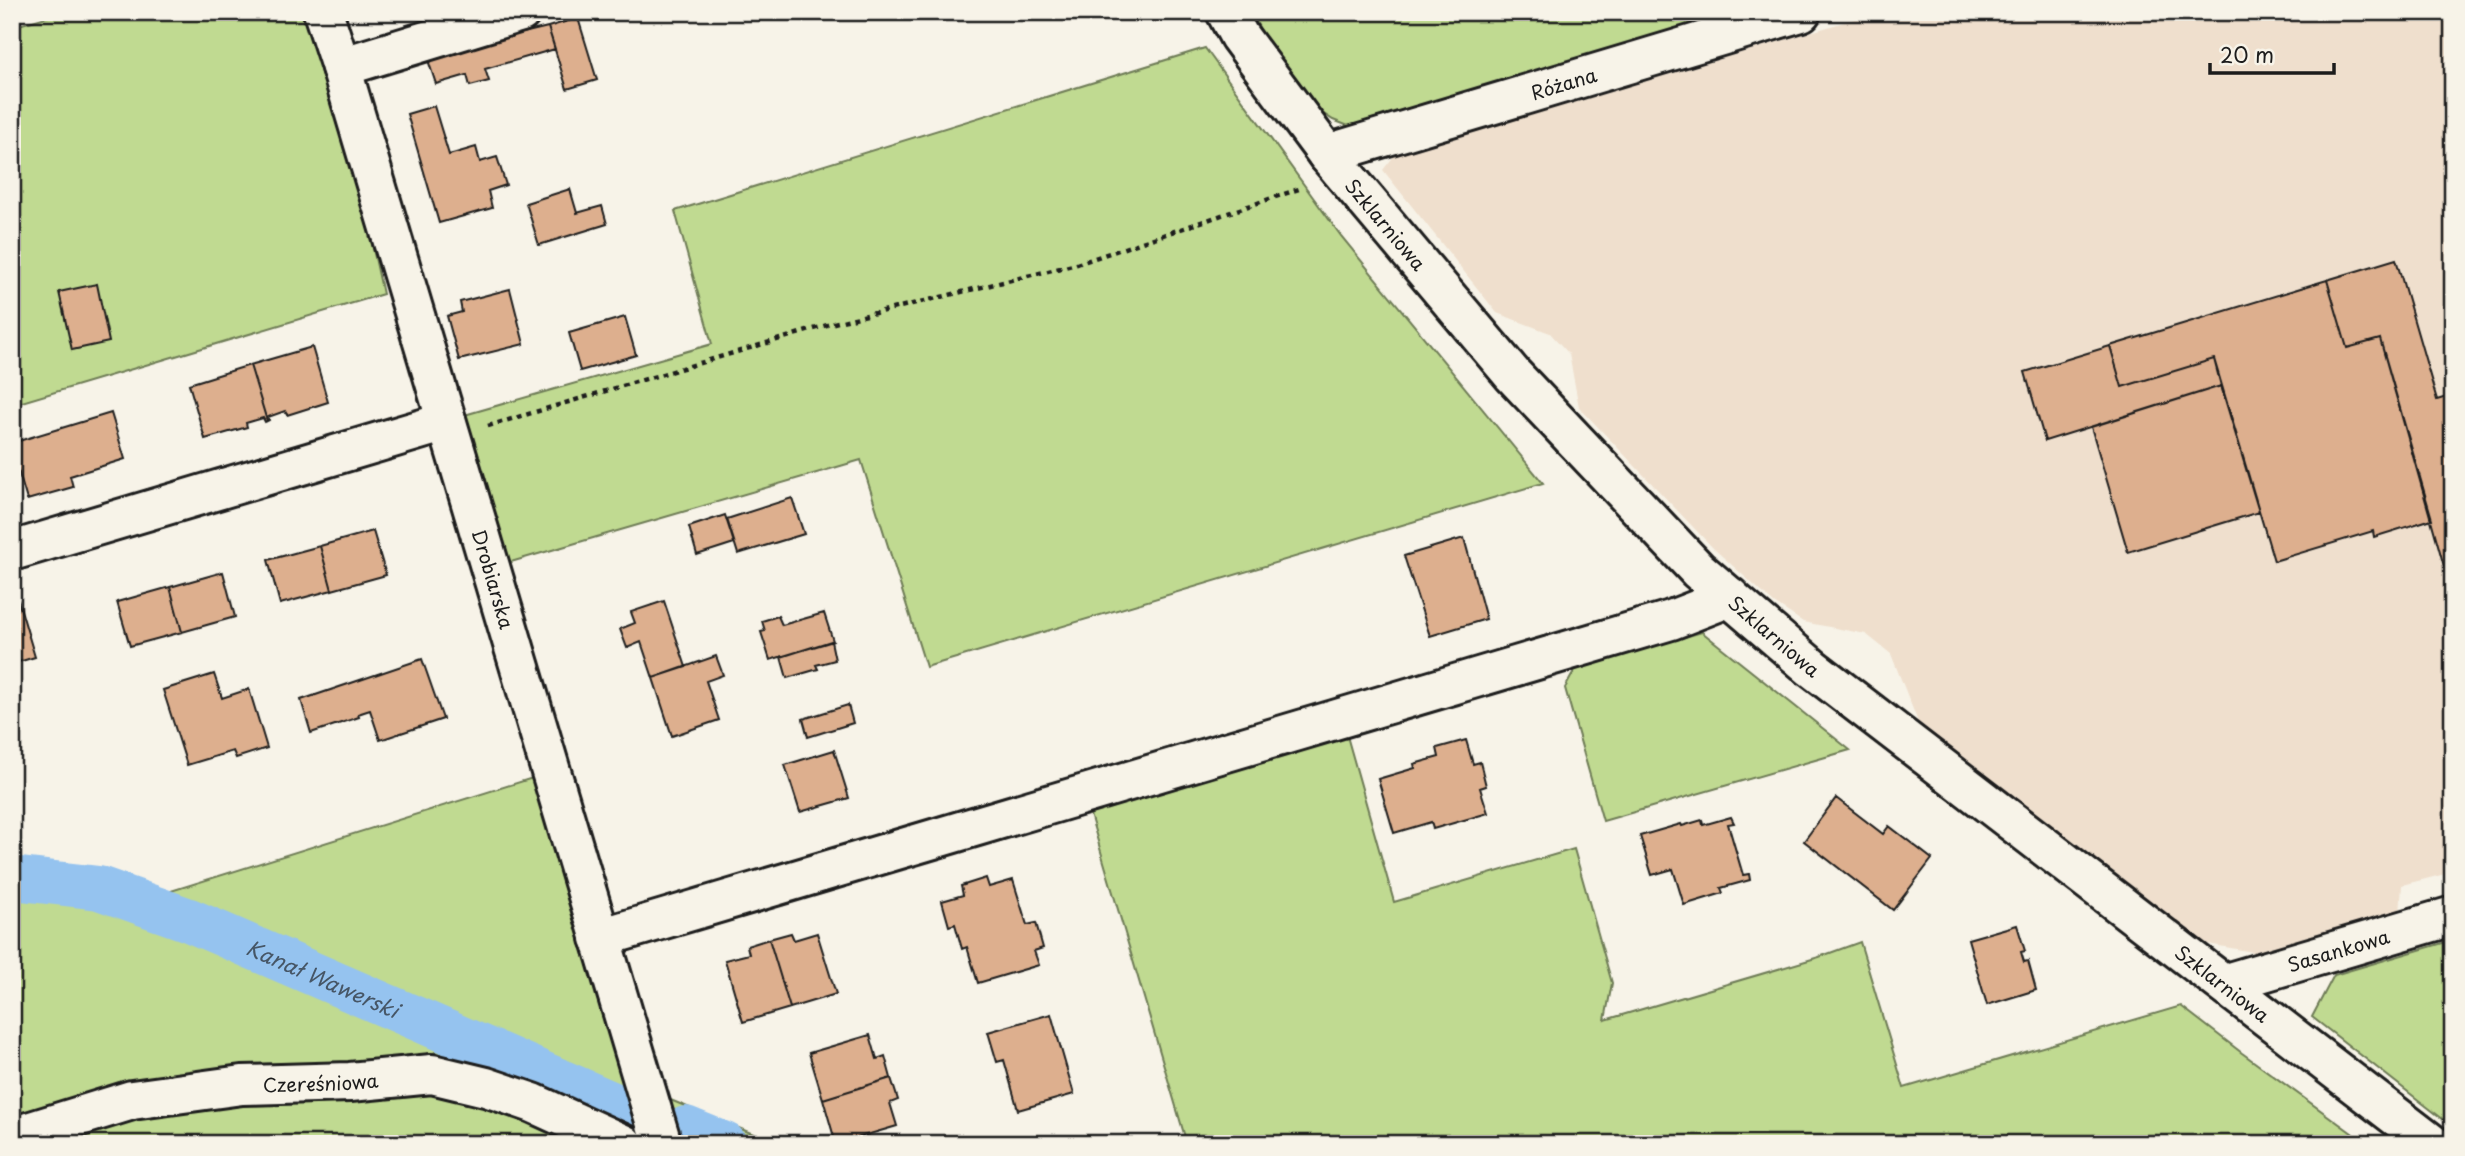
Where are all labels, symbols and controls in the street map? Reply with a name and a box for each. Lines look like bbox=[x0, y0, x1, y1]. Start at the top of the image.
scale bar bbox=[2210, 32, 2334, 76]
text: 20 m bbox=[2220, 38, 2274, 70]
street label: Różana bbox=[1527, 60, 1600, 106]
street label: Szklarniowa bbox=[1339, 172, 1433, 276]
street label: Drobiarska bbox=[466, 526, 522, 633]
street label: Szklarniowa bbox=[1723, 588, 1826, 683]
street label: Sasankowa bbox=[2284, 922, 2393, 978]
water label: Kanał Wawerski bbox=[241, 931, 407, 1026]
street label: Szklarniowa bbox=[2169, 938, 2276, 1029]
street label: Czereśniowa bbox=[262, 1065, 379, 1098]

